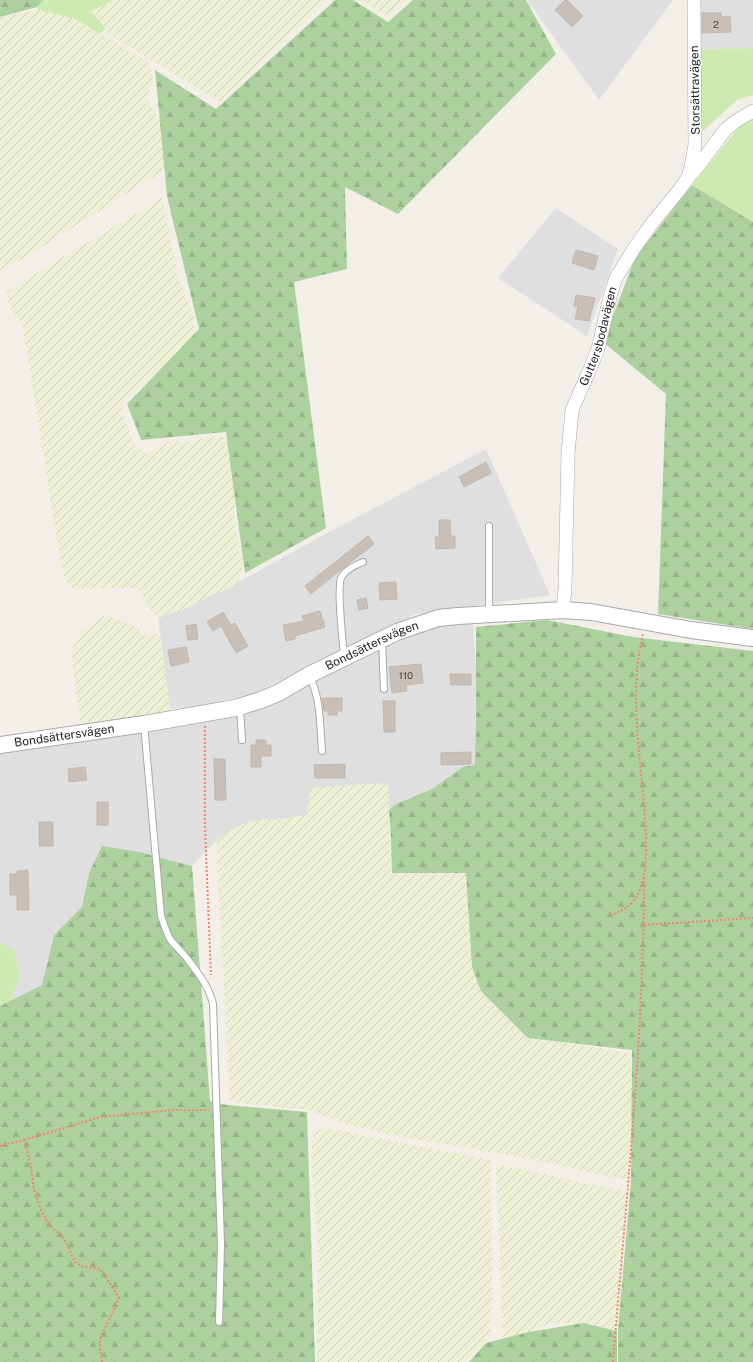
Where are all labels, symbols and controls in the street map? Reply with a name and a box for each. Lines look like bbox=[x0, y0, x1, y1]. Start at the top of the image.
house number: 2 bbox=[713, 18, 719, 30]
street label: Storsättravägen bbox=[687, 45, 703, 135]
street label: Guttersbodavägen bbox=[577, 285, 620, 388]
street label: Bondsättersvägen bbox=[323, 618, 420, 673]
house number: 110 bbox=[399, 669, 413, 681]
street label: Bondsättersvägen bbox=[13, 721, 115, 750]

